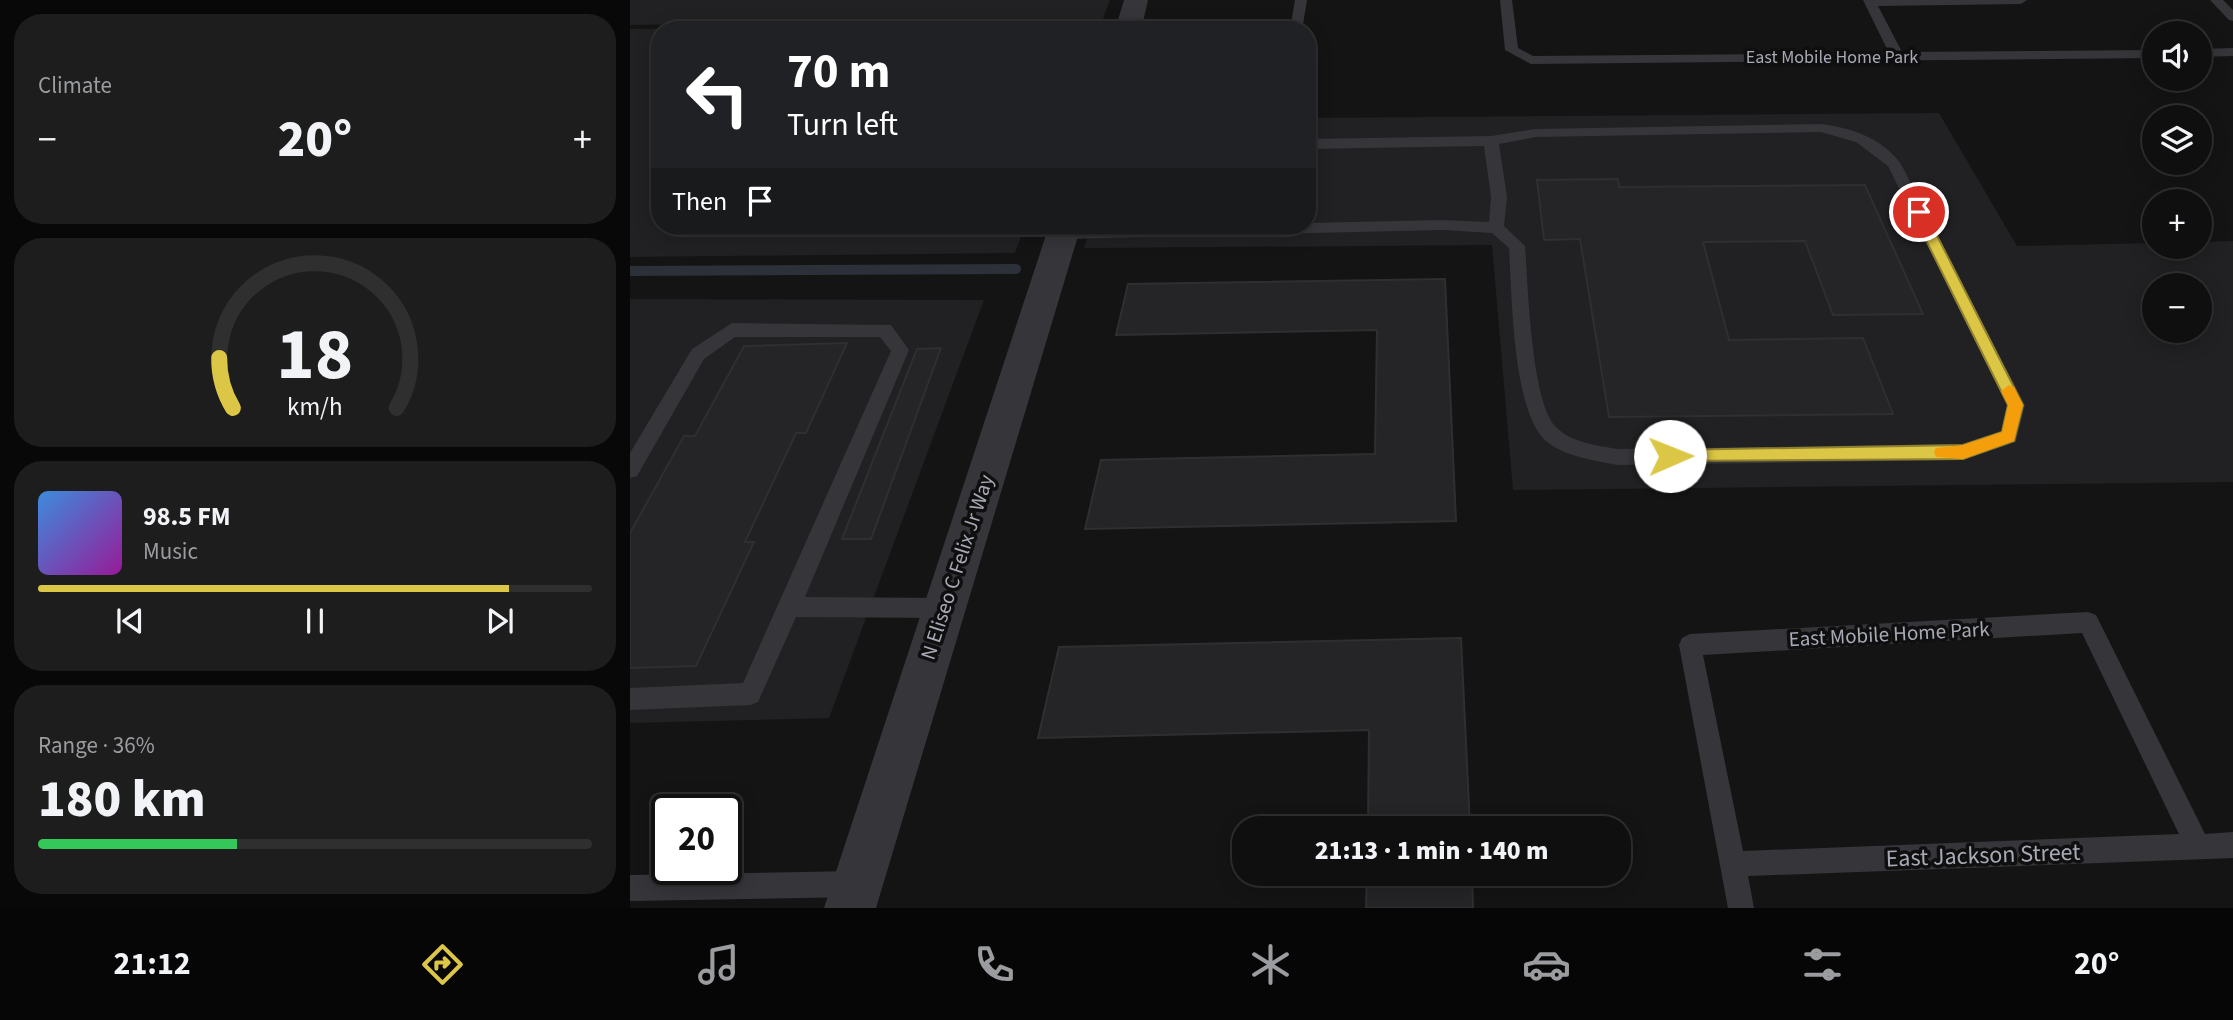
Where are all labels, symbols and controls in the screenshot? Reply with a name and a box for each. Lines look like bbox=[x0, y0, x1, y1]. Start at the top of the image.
map controls bbox=[2142, 21, 2212, 343]
button: sound bbox=[2142, 21, 2212, 91]
text: 70 m bbox=[787, 37, 891, 107]
street label: East Mobile Home Park bbox=[1746, 45, 1918, 70]
icon: left bbox=[672, 49, 763, 140]
text: Climate bbox=[38, 69, 112, 102]
text: Turn left bbox=[787, 102, 898, 148]
text: 20° bbox=[278, 103, 352, 177]
button: layers bbox=[2142, 105, 2212, 175]
text: − bbox=[38, 113, 57, 167]
text: + bbox=[573, 113, 592, 167]
icon: arrive bbox=[741, 182, 779, 220]
pin bbox=[1889, 182, 1949, 242]
text: Then bbox=[672, 183, 727, 220]
button: + bbox=[2142, 189, 2212, 259]
icon: arrive bbox=[1900, 193, 1938, 231]
button: − bbox=[2142, 273, 2212, 343]
text: 18 bbox=[277, 304, 353, 408]
text: km/h bbox=[287, 389, 343, 425]
position arrow bbox=[1633, 419, 1707, 493]
street label: N Eliseo C Felix Jr Way bbox=[913, 470, 1001, 663]
text: 98.5 FM bbox=[143, 498, 231, 535]
text: Music bbox=[143, 535, 198, 568]
icon: previous bbox=[111, 602, 149, 640]
icon: pause bbox=[296, 602, 334, 640]
icon: next bbox=[481, 602, 519, 640]
street label: East Mobile Home Park bbox=[1788, 614, 1991, 654]
text: Range · 36% bbox=[38, 729, 155, 762]
text: 180 km bbox=[38, 763, 206, 837]
speed limit sign: 20 bbox=[651, 794, 742, 885]
text: 21:13 · 1 min · 140 m bbox=[1315, 832, 1548, 869]
street label: East Jackson Street bbox=[1885, 835, 2081, 876]
icon: directions bbox=[418, 940, 467, 989]
icon: music bbox=[694, 940, 743, 989]
icon: phone bbox=[970, 940, 1019, 989]
icon: climate bbox=[1246, 940, 1295, 989]
icon: car bbox=[1522, 940, 1571, 989]
icon: filters bbox=[1798, 940, 1847, 989]
text: 21:12 bbox=[114, 941, 191, 987]
text: 20° bbox=[2074, 941, 2119, 987]

